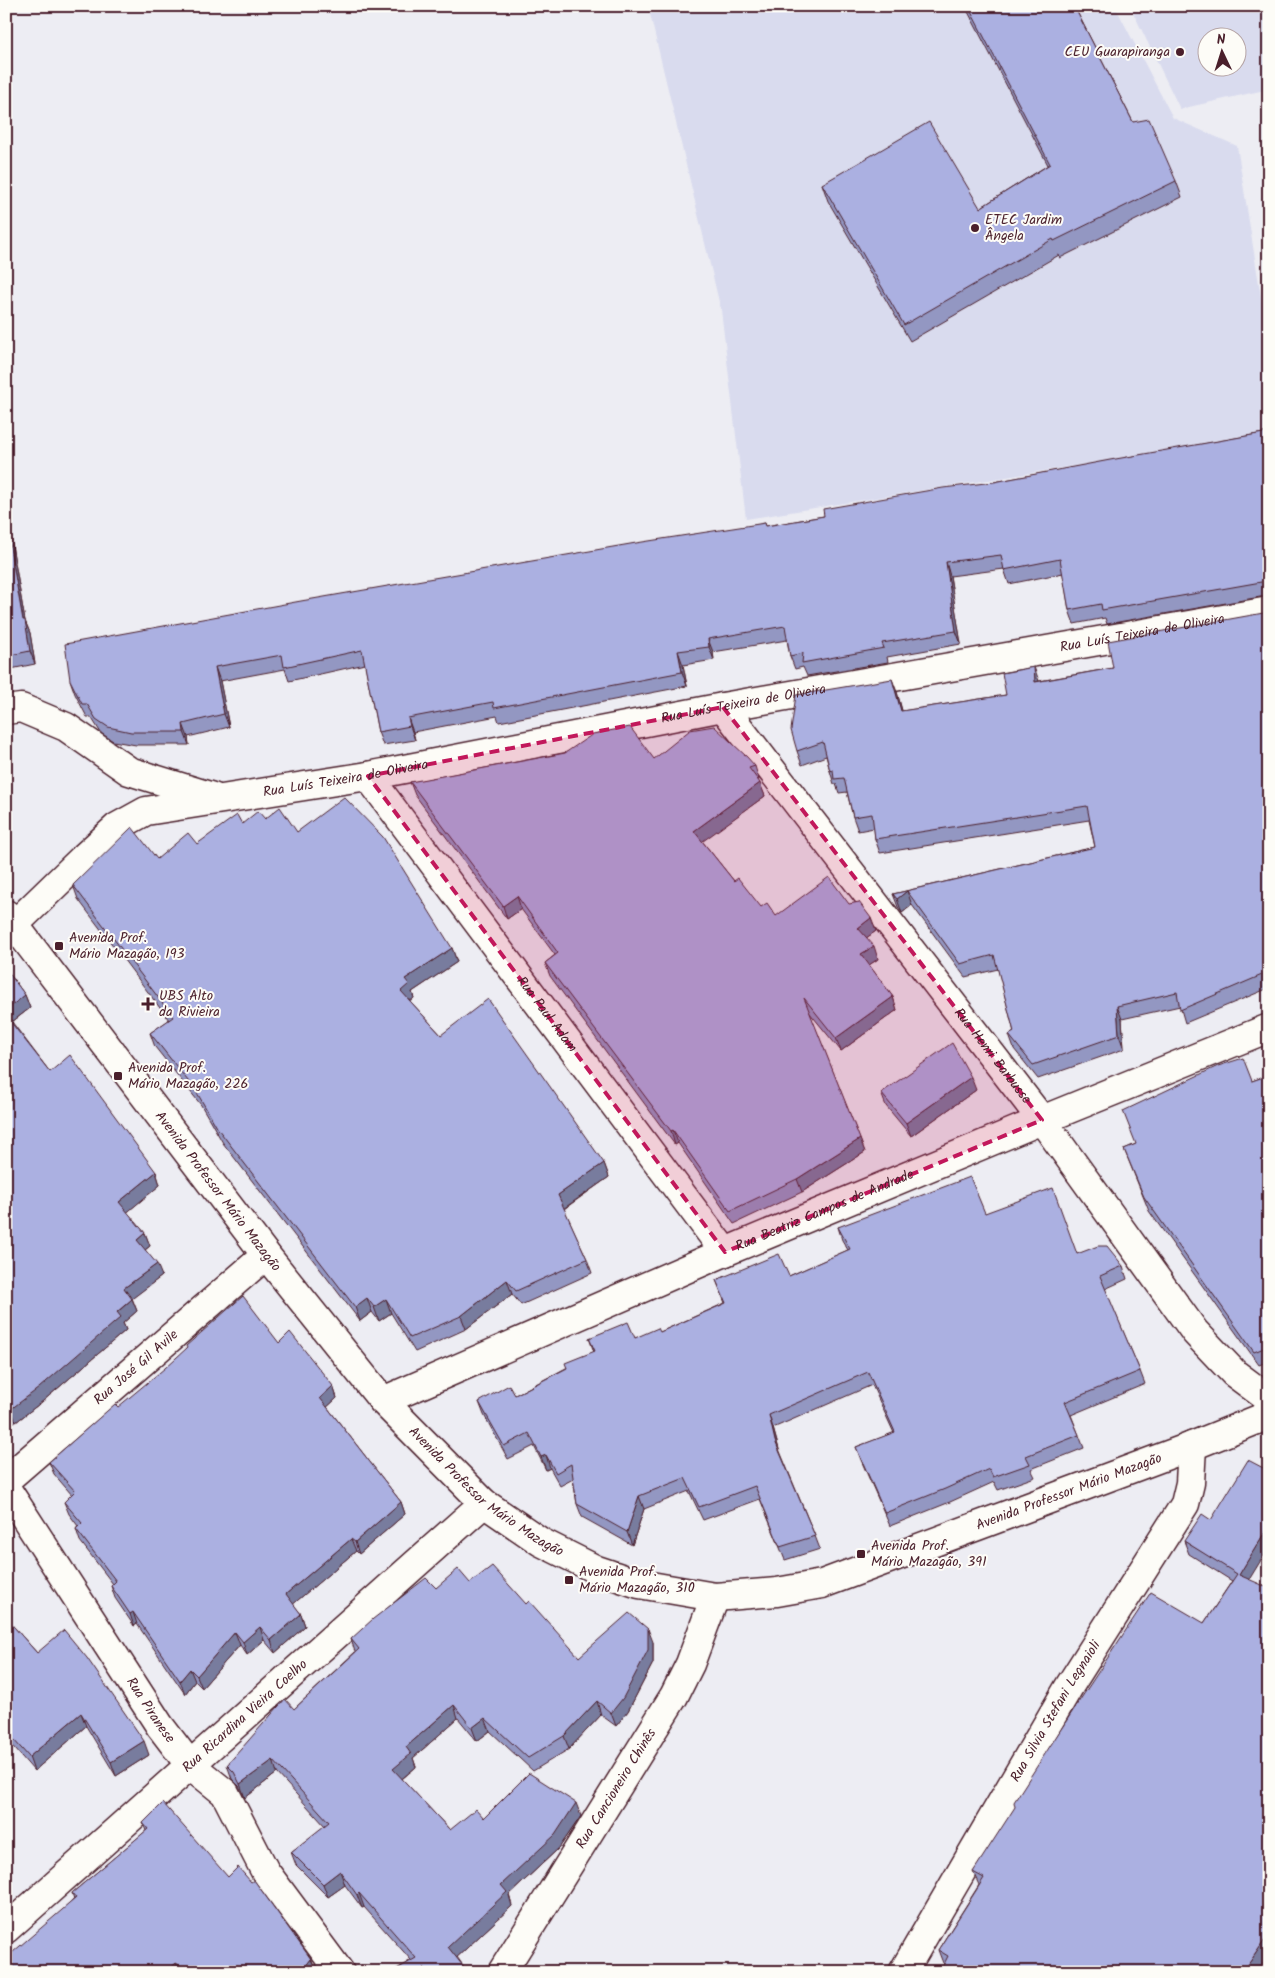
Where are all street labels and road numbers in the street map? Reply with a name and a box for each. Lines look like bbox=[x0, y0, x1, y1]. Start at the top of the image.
street label: Rua Luís Teixeira de Oliveira bbox=[1058, 608, 1227, 659]
street label: Rua Luís Teixeira de Oliveira bbox=[659, 678, 828, 730]
street label: Rua Luís Teixeira de Oliveira bbox=[261, 754, 430, 803]
street label: Rua Paul Adam bbox=[511, 972, 583, 1057]
street label: Rua Henri Barbusse bbox=[948, 1003, 1037, 1109]
street label: Avenida Professor Mário Mazagão bbox=[149, 1107, 286, 1276]
street label: Rua Beatriz Campos de Andrade bbox=[732, 1163, 918, 1257]
street label: Rua José Gil Avile bbox=[89, 1324, 184, 1411]
street label: Avenida Professor Mário Mazagão bbox=[403, 1421, 567, 1563]
street label: Avenida Professor Mário Mazagão bbox=[973, 1447, 1165, 1537]
street label: Rua Silvia Stefani Legnaioli bbox=[1005, 1636, 1107, 1786]
street label: Rua Ricardina Vieira Coelho bbox=[177, 1654, 313, 1778]
street label: Rua Piranese bbox=[120, 1673, 181, 1748]
street label: Rua Cancioneiro Chinês bbox=[570, 1724, 662, 1853]

